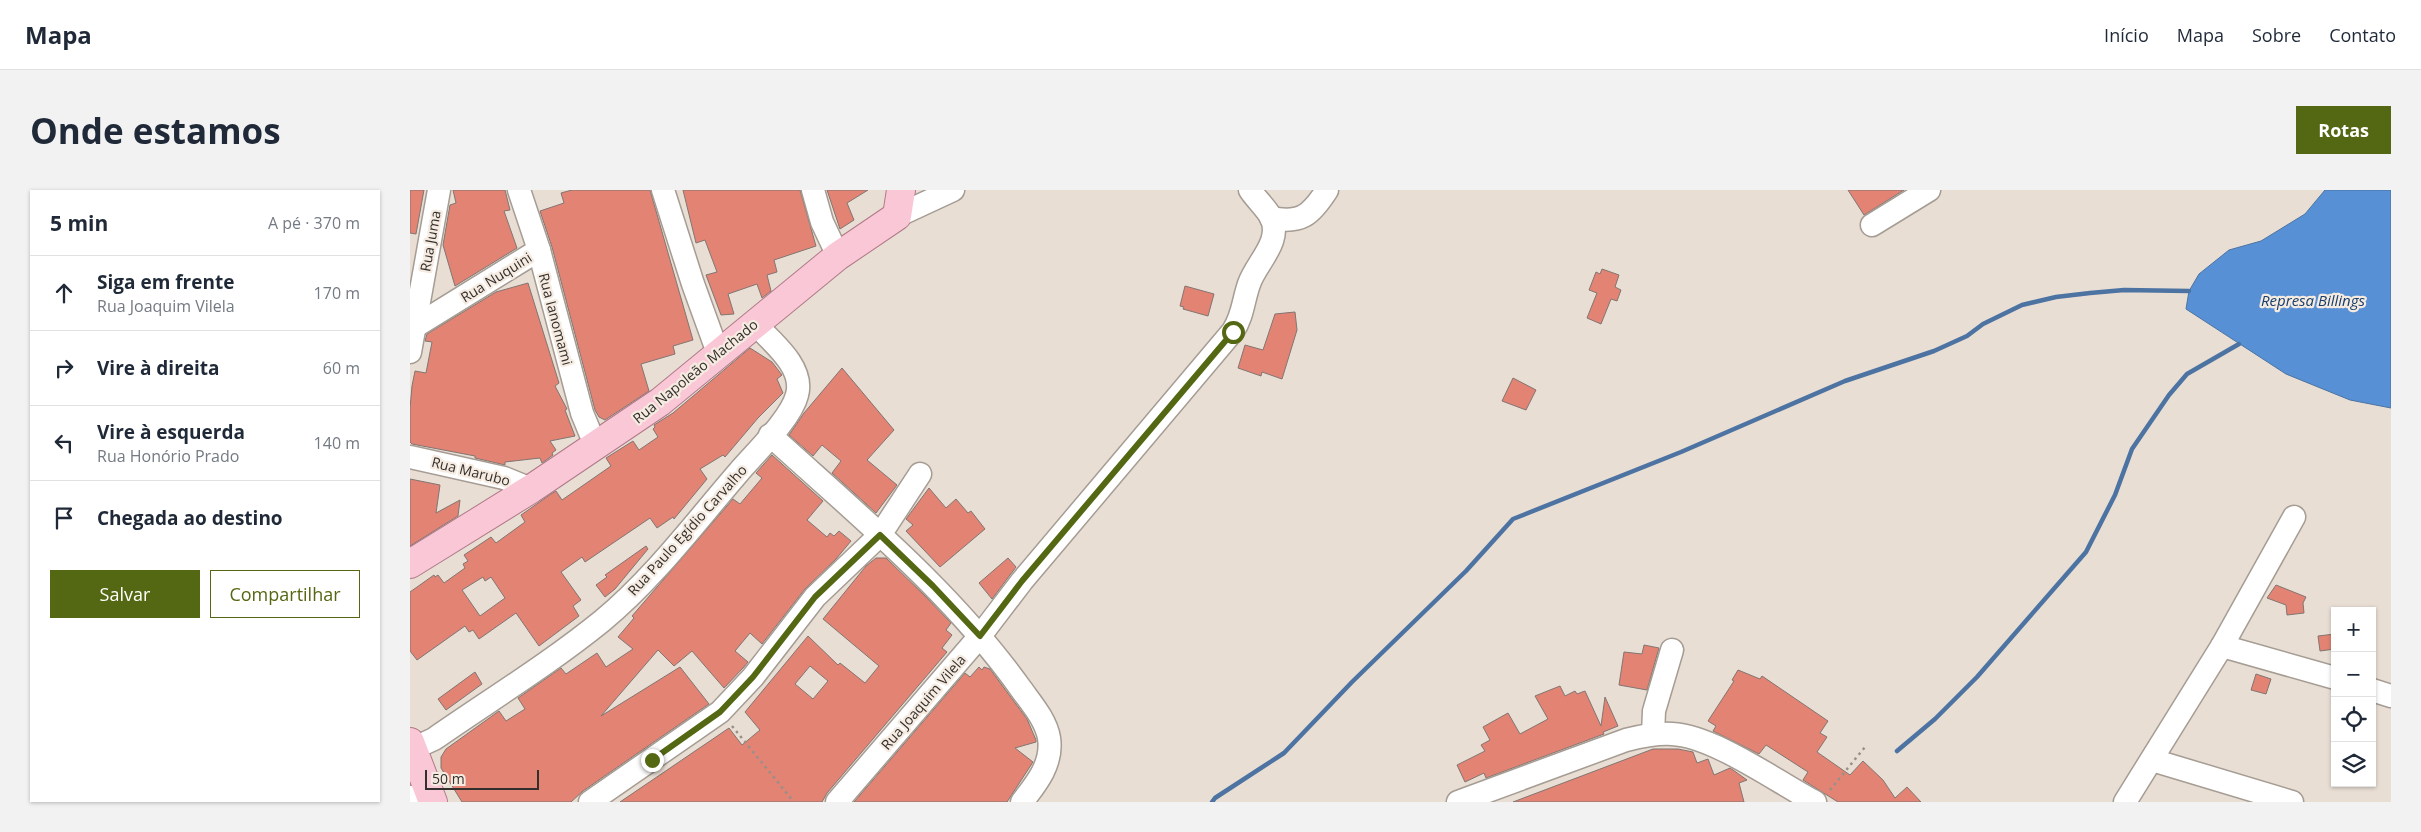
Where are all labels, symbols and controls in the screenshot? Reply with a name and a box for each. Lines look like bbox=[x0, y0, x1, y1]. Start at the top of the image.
text: Mapa bbox=[25, 18, 92, 51]
text: Início bbox=[2104, 23, 2149, 47]
text: Mapa bbox=[2177, 23, 2224, 47]
text: Sobre bbox=[2252, 23, 2301, 47]
text: Contato bbox=[2329, 23, 2396, 47]
button: Rotas bbox=[2296, 106, 2391, 154]
text: Onde estamos bbox=[30, 107, 281, 154]
text: 5 min bbox=[50, 209, 108, 237]
street label: Rua Juma bbox=[415, 209, 445, 273]
text: A pé · 370 m bbox=[268, 212, 360, 234]
street label: Rua Nuquini bbox=[457, 248, 535, 306]
text: Siga em frente bbox=[97, 269, 234, 295]
street label: Rua Ianomami bbox=[535, 271, 577, 367]
icon: ahead bbox=[50, 279, 78, 307]
text: 170 m bbox=[314, 282, 360, 304]
water label: Represa Billings bbox=[2261, 290, 2366, 310]
text: Rua Joaquim Vilela bbox=[97, 295, 235, 317]
street label: Rua Napoleão Machado bbox=[629, 315, 761, 427]
route start bbox=[1222, 321, 1245, 344]
icon: right bbox=[50, 354, 78, 382]
text: Vire à direita bbox=[97, 355, 220, 381]
text: 60 m bbox=[323, 357, 360, 379]
text: Vire à esquerda bbox=[97, 419, 245, 445]
icon: left bbox=[50, 429, 78, 457]
text: 140 m bbox=[314, 432, 360, 454]
text: Rua Honório Prado bbox=[97, 445, 239, 467]
street label: Rua Marubo bbox=[430, 452, 512, 490]
street label: Rua Paulo Egídio Carvalho bbox=[623, 461, 751, 599]
icon: arrive bbox=[50, 504, 78, 532]
text: Chegada ao destino bbox=[97, 505, 283, 531]
button: Salvar bbox=[50, 570, 200, 618]
button: Compartilhar bbox=[210, 570, 360, 618]
map controls bbox=[2331, 607, 2376, 787]
button: + bbox=[2331, 607, 2376, 652]
street label: Rua Joaquim Vilela bbox=[876, 650, 970, 754]
button: − bbox=[2331, 652, 2376, 697]
button: locate bbox=[2331, 697, 2376, 742]
button: layers bbox=[2331, 742, 2376, 787]
route end bbox=[641, 749, 664, 772]
scale bar bbox=[425, 767, 539, 790]
text: 50 m bbox=[432, 769, 465, 788]

